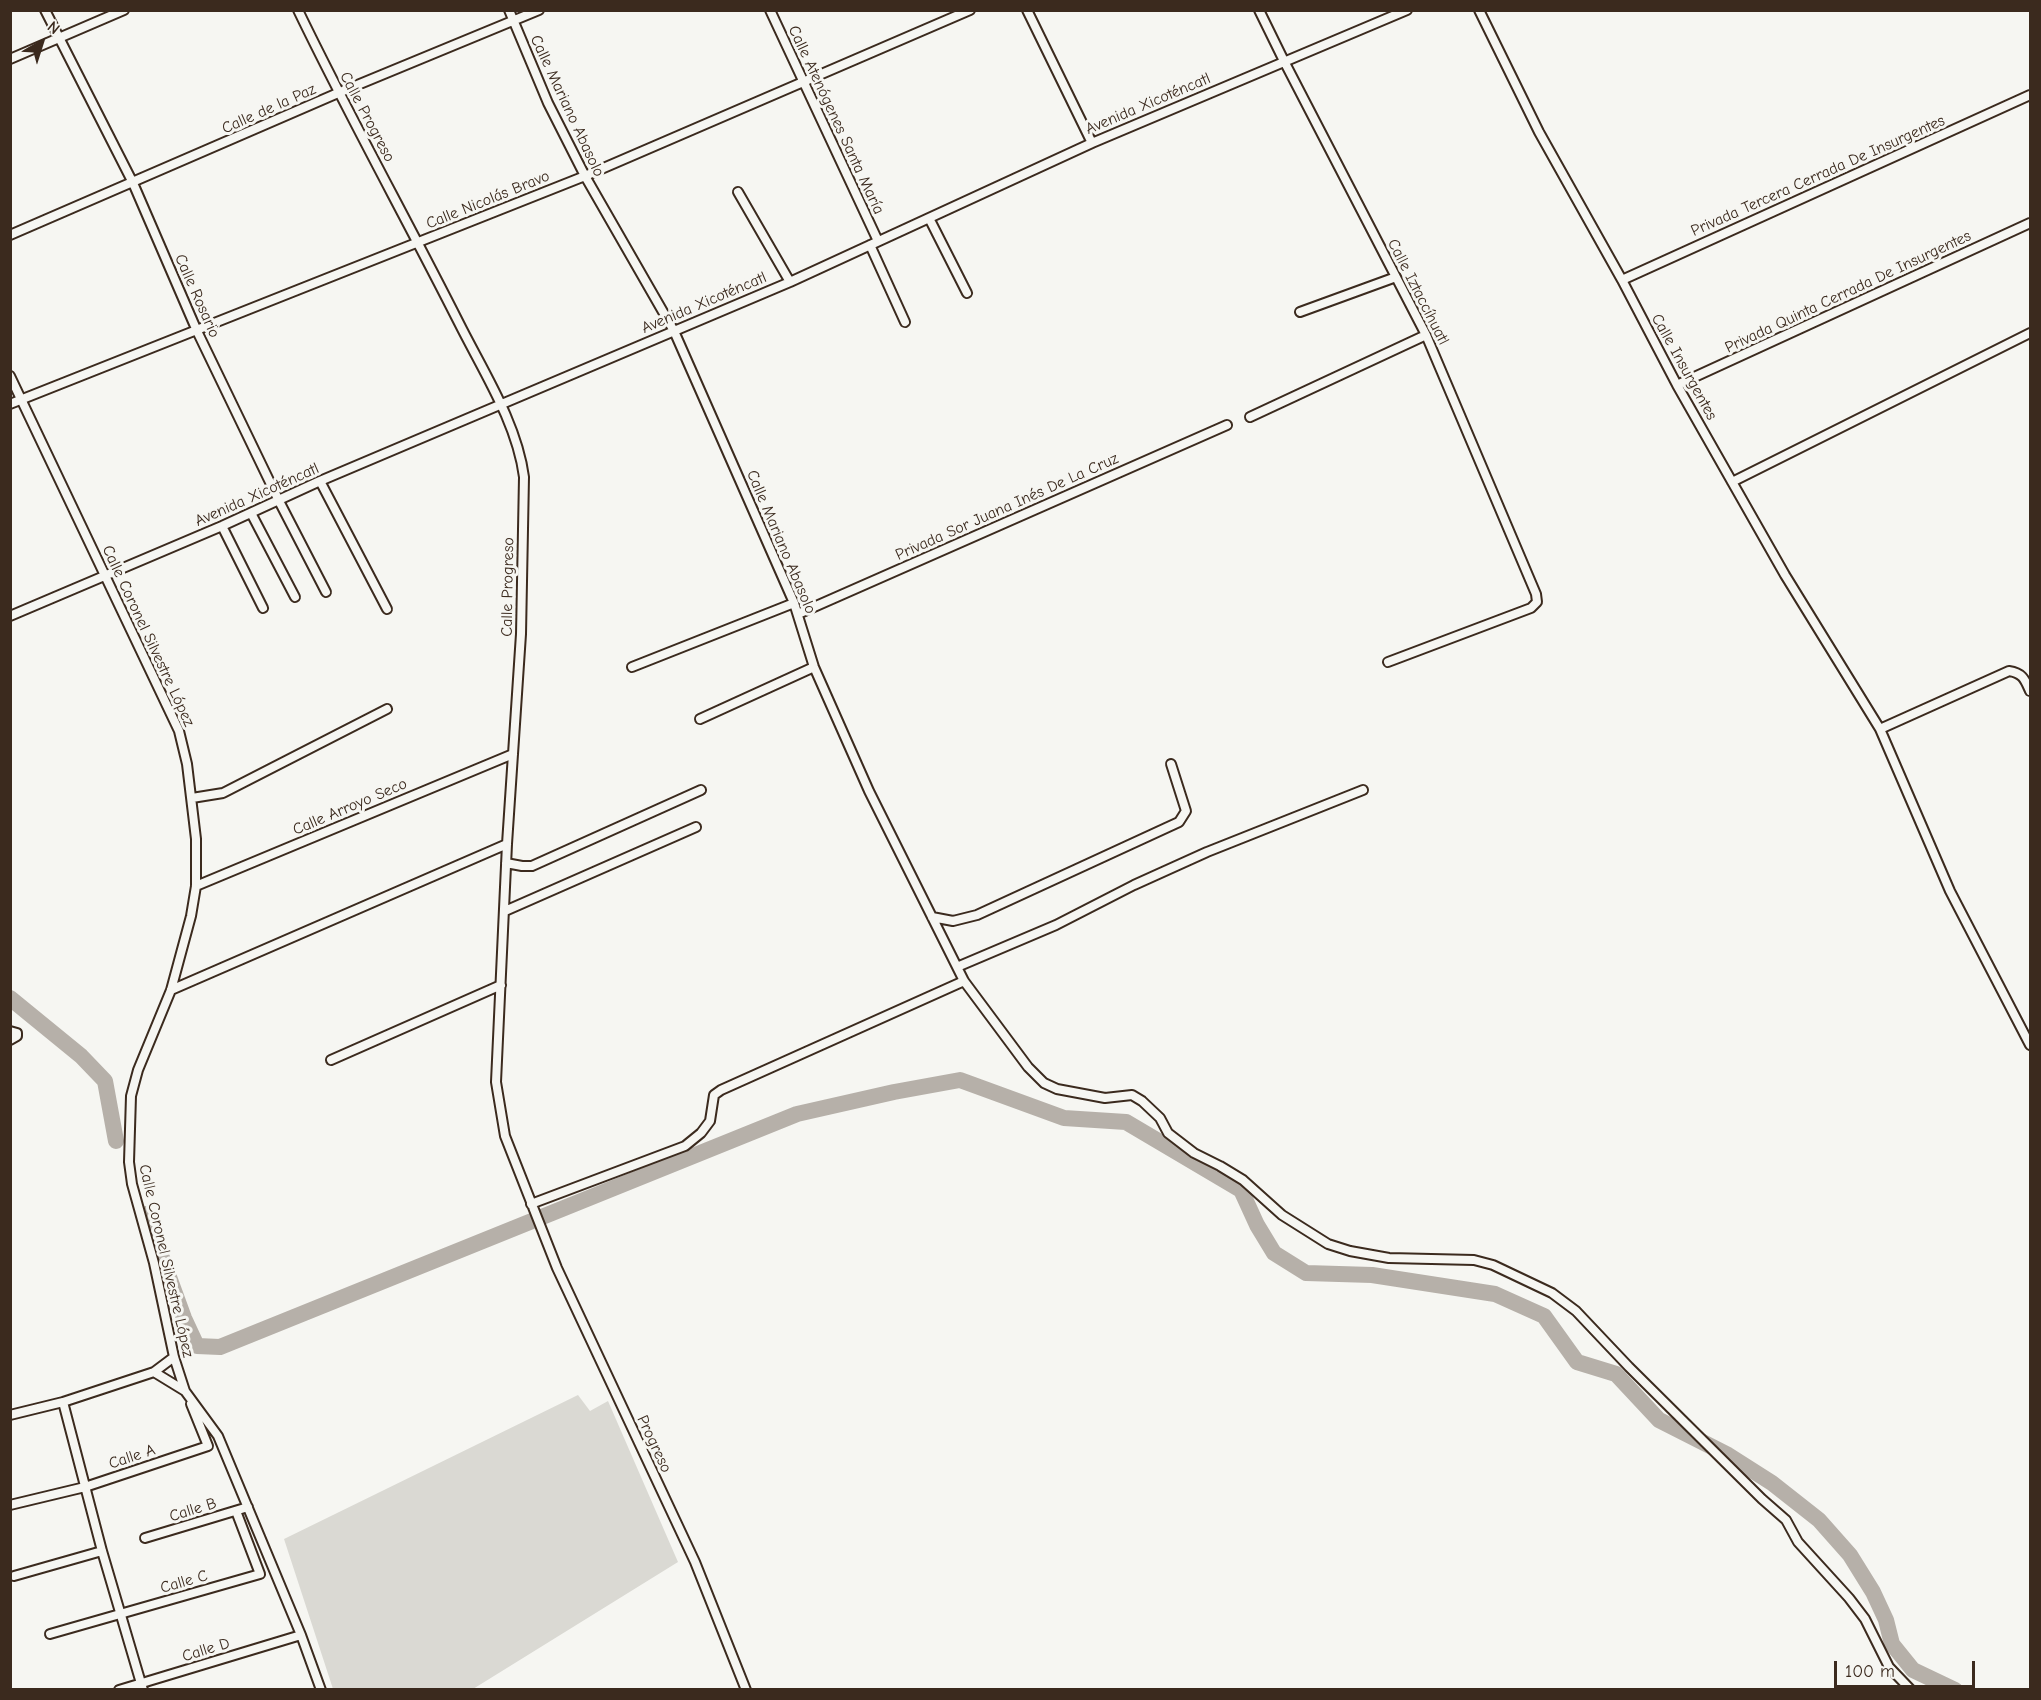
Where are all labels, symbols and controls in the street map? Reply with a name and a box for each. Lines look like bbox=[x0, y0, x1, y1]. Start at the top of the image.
north arrow bbox=[12, 12, 72, 72]
text: N bbox=[44, 18, 63, 38]
street label: Calle Atenógenes Santa María bbox=[784, 23, 888, 217]
street label: Calle Mariano Abasolo bbox=[526, 32, 608, 180]
street label: Calle Progreso bbox=[335, 69, 399, 165]
street label: Avenida Xicoténcatl bbox=[1083, 69, 1213, 139]
street label: Calle de la Paz bbox=[219, 80, 319, 138]
street label: Privada Tercera Cerrada De Insurgentes bbox=[1688, 111, 1948, 241]
street label: Calle Nicolás Bravo bbox=[423, 166, 553, 234]
street label: Privada Quinta Cerrada De Insurgentes bbox=[1722, 226, 1974, 358]
street label: Calle Iztaccíhuatl bbox=[1383, 236, 1453, 348]
street label: Calle Rosario bbox=[170, 251, 224, 341]
street label: Avenida Xicoténcatl bbox=[639, 268, 769, 338]
street label: Calle Insurgentes bbox=[1647, 311, 1721, 423]
street label: Privada Sor Juana Inés De La Cruz bbox=[893, 449, 1121, 565]
street label: Avenida Xicoténcatl bbox=[192, 459, 322, 531]
street label: Calle Mariano Abasolo bbox=[742, 467, 820, 617]
street label: Calle Progreso bbox=[498, 537, 518, 637]
street label: Calle Coronel Silvestre López bbox=[98, 542, 198, 730]
street label: Calle Arroyo Seco bbox=[290, 774, 410, 840]
street label: Calle Coronel Silvestre López bbox=[134, 1163, 198, 1359]
street label: Progreso bbox=[632, 1412, 676, 1476]
street label: Calle A bbox=[106, 1440, 158, 1474]
street label: Calle B bbox=[167, 1494, 219, 1526]
street label: Calle C bbox=[158, 1566, 210, 1598]
street label: Calle D bbox=[180, 1634, 232, 1666]
scale bar bbox=[1837, 1649, 1978, 1687]
text: 100 m bbox=[1845, 1661, 1895, 1682]

